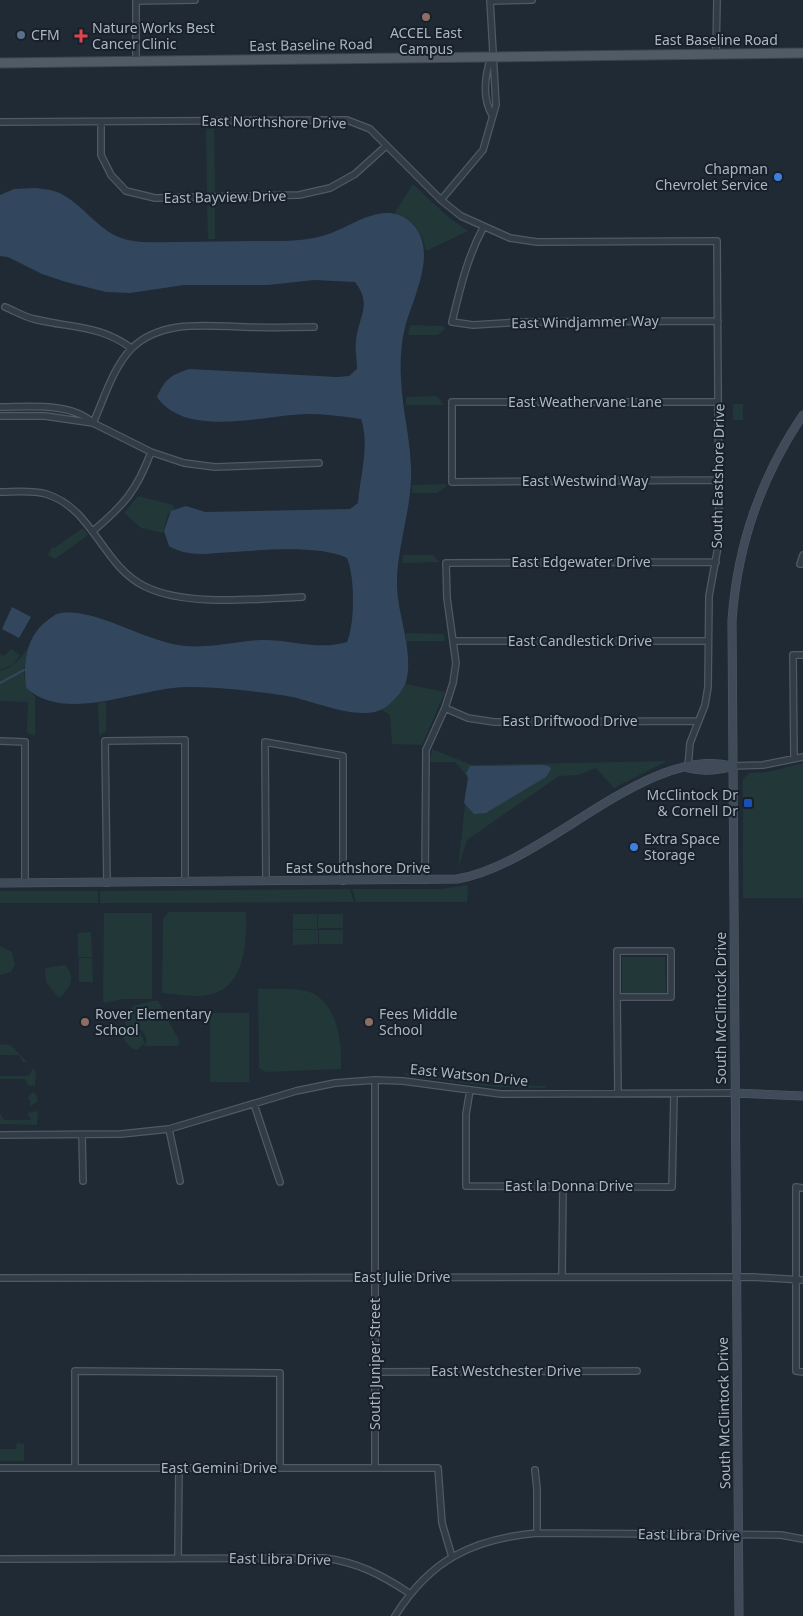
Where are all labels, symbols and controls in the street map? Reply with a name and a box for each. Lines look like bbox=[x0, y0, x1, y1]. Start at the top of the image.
marker: ACCEL East Campus bbox=[420, 11, 432, 23]
place label: Nature Works Best Cancer Clinic bbox=[92, 18, 215, 53]
place label: ACCEL East Campus bbox=[390, 23, 462, 58]
place label: CFM bbox=[31, 25, 60, 44]
marker: CFM bbox=[15, 29, 27, 41]
marker: Nature Works Best Cancer Clinic bbox=[74, 29, 88, 43]
street label: East Baseline Road bbox=[654, 30, 778, 49]
street label: East Baseline Road bbox=[249, 34, 373, 55]
street label: East Northshore Drive bbox=[201, 111, 347, 132]
place label: Chapman Chevrolet Service bbox=[655, 159, 768, 194]
marker: Chapman Chevrolet Service bbox=[772, 171, 784, 183]
street label: East Bayview Drive bbox=[163, 186, 287, 207]
street label: East Windjammer Way bbox=[511, 311, 660, 332]
street label: East Weathervane Lane bbox=[508, 392, 662, 411]
street label: South Eastshore Drive bbox=[707, 403, 728, 549]
street label: East Westwind Way bbox=[522, 471, 649, 490]
street label: East Edgewater Drive bbox=[511, 552, 651, 571]
street label: East Candlestick Drive bbox=[508, 631, 652, 650]
street label: East Driftwood Drive bbox=[502, 711, 638, 730]
place label: McClintock Dr & Cornell Dr bbox=[646, 785, 738, 820]
marker: McClintock Dr & Cornell Dr bbox=[742, 797, 754, 809]
place label: Extra Space Storage bbox=[644, 829, 720, 864]
marker: Extra Space Storage bbox=[628, 841, 640, 853]
street label: East Southshore Drive bbox=[285, 858, 431, 877]
street label: South McClintock Drive bbox=[711, 932, 730, 1084]
place label: Rover Elementary School bbox=[95, 1004, 212, 1039]
place label: Fees Middle School bbox=[379, 1004, 458, 1039]
marker: Rover Elementary School bbox=[79, 1016, 91, 1028]
marker: Fees Middle School bbox=[363, 1016, 375, 1028]
street label: East Watson Drive bbox=[409, 1059, 529, 1090]
street label: East la Donna Drive bbox=[505, 1176, 633, 1195]
street label: East Julie Drive bbox=[354, 1267, 451, 1286]
street label: South Juniper Street bbox=[365, 1298, 384, 1430]
street label: South McClintock Drive bbox=[713, 1337, 734, 1489]
street label: East Westchester Drive bbox=[431, 1361, 581, 1380]
street label: East Gemini Drive bbox=[161, 1458, 277, 1477]
street label: East Libra Drive bbox=[638, 1524, 740, 1545]
street label: East Libra Drive bbox=[229, 1548, 331, 1569]

